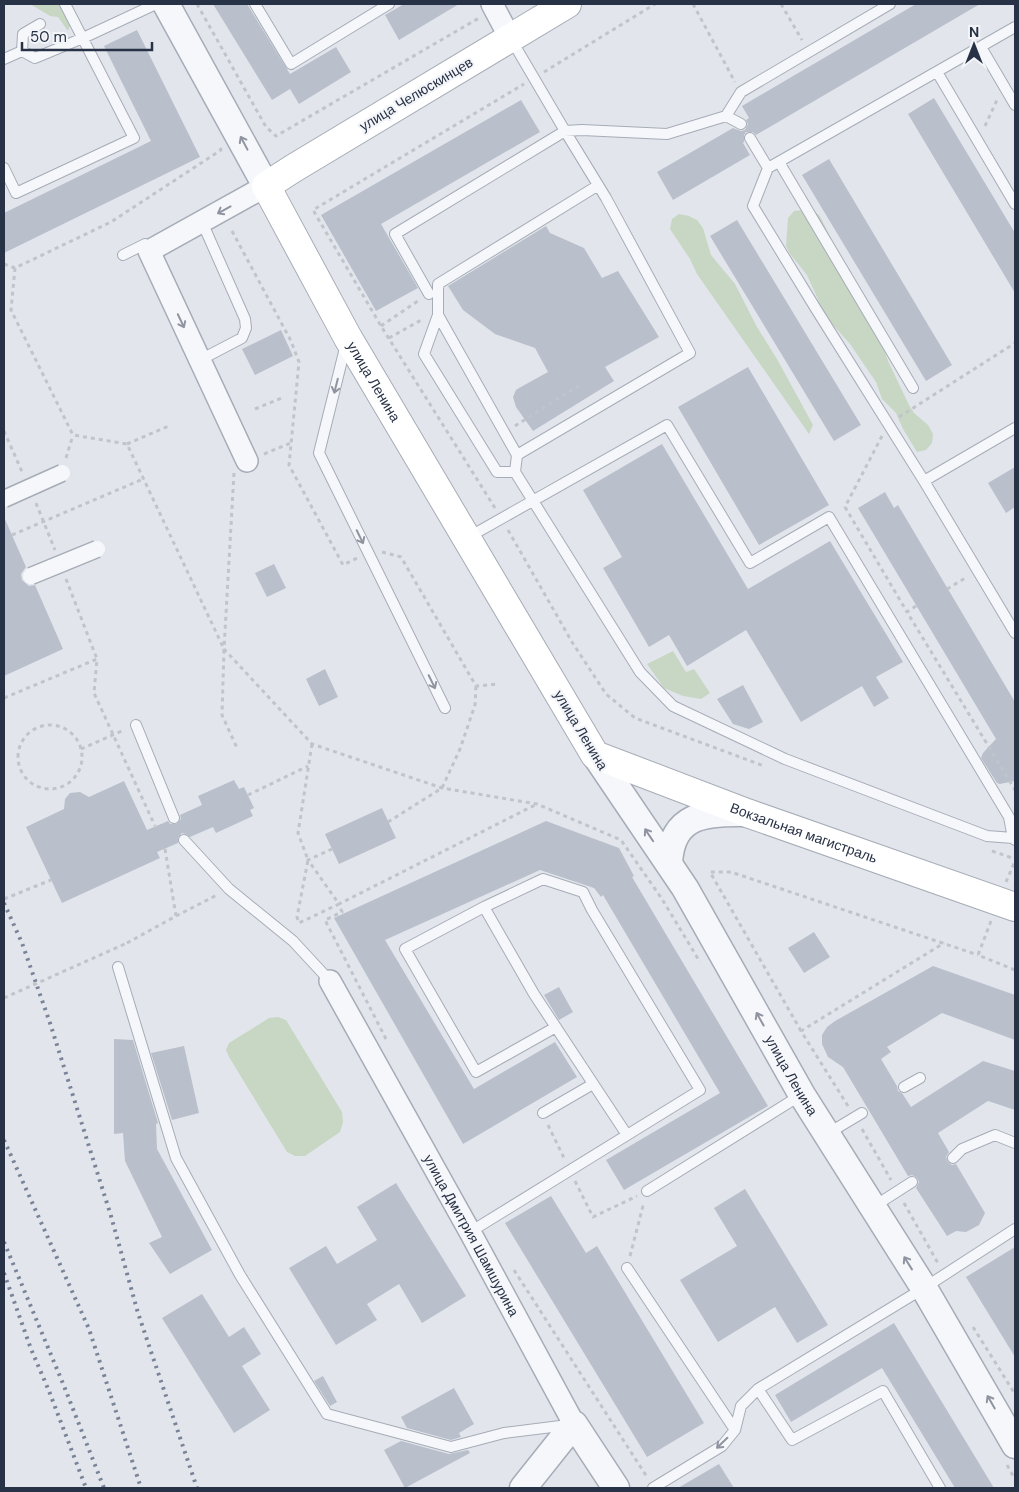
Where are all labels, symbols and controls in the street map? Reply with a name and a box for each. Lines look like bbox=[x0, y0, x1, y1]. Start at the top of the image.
scale bar bbox=[22, 20, 152, 52]
north arrow bbox=[949, 20, 999, 70]
text: N bbox=[969, 23, 979, 41]
text: 50 m bbox=[30, 27, 67, 47]
street label: улица Челюскинцев bbox=[356, 53, 476, 135]
one-way arrow bbox=[239, 136, 248, 151]
one-way arrow bbox=[216, 205, 231, 215]
one-way arrow bbox=[177, 313, 187, 328]
street label: улица Ленина bbox=[343, 338, 405, 425]
one-way arrow bbox=[331, 377, 340, 393]
one-way arrow bbox=[356, 529, 366, 544]
one-way arrow bbox=[427, 675, 437, 690]
street label: улица Ленина bbox=[550, 687, 612, 773]
street label: Вокзальная магистраль bbox=[728, 798, 880, 867]
one-way arrow bbox=[644, 828, 654, 842]
one-way arrow bbox=[754, 1013, 764, 1027]
street label: улица Ленина bbox=[761, 1032, 822, 1119]
street label: улица Дмитрия Шамшурина bbox=[420, 1151, 523, 1320]
one-way arrow bbox=[902, 1256, 912, 1270]
one-way arrow bbox=[985, 1396, 995, 1410]
one-way arrow bbox=[716, 1437, 729, 1449]

